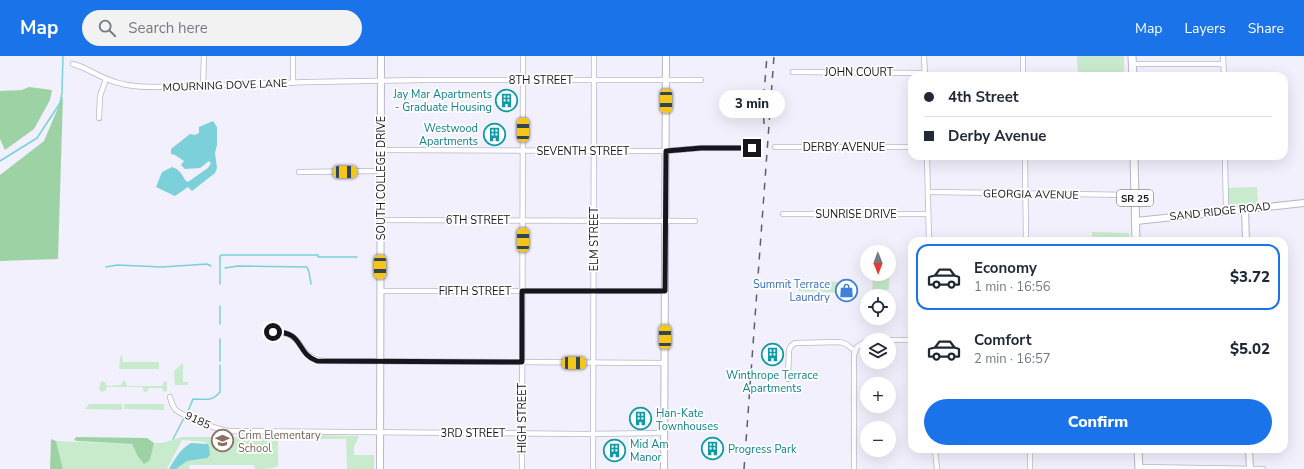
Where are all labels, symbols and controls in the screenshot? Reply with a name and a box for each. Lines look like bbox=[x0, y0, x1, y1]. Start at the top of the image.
search box bbox=[82, 10, 362, 46]
text: Map bbox=[20, 15, 58, 41]
icon: search bbox=[96, 17, 118, 39]
text: Search here bbox=[128, 18, 208, 38]
text: Map bbox=[1135, 19, 1162, 38]
text: Layers bbox=[1184, 19, 1226, 38]
text: Share bbox=[1248, 19, 1284, 38]
street label: JOHN COURT bbox=[824, 65, 894, 80]
street label: 8TH STREET bbox=[509, 73, 574, 88]
street label: MOURNING DOVE LANE bbox=[162, 76, 288, 95]
place label: Jay Mar Apartments - Graduate Housing bbox=[392, 87, 492, 115]
building icon: Jay Mar Apartments - Graduate Housing bbox=[494, 87, 520, 113]
text: 4th Street bbox=[948, 87, 1019, 107]
car bbox=[660, 89, 672, 113]
callout: 3 min bbox=[719, 90, 785, 118]
text: 3 min bbox=[735, 95, 769, 113]
street label: SOUTH COLLEGE DRIVE bbox=[374, 116, 389, 240]
car bbox=[517, 118, 529, 142]
place label: Westwood Apartments bbox=[419, 121, 478, 149]
building icon: Westwood Apartments bbox=[481, 121, 507, 147]
text: Derby Avenue bbox=[948, 126, 1046, 146]
route end bbox=[743, 139, 761, 157]
street label: DERBY AVENUE bbox=[803, 140, 885, 155]
street label: SEVENTH STREET bbox=[537, 144, 630, 159]
car bbox=[333, 166, 357, 178]
street label: GEORGIA AVENUE bbox=[983, 186, 1079, 203]
road number: SR 25 bbox=[1117, 190, 1153, 206]
street label: SAND RIDGE ROAD bbox=[1169, 199, 1271, 224]
street label: ELM STREET bbox=[587, 206, 602, 271]
street label: SUNRISE DRIVE bbox=[815, 207, 897, 222]
street label: 6TH STREET bbox=[446, 213, 511, 228]
car bbox=[517, 228, 529, 252]
north arrow bbox=[860, 245, 896, 281]
map controls bbox=[860, 245, 896, 457]
car bbox=[374, 255, 386, 279]
text: Economy bbox=[974, 258, 1037, 278]
icon: car bbox=[926, 259, 962, 295]
text: $3.72 bbox=[1230, 267, 1270, 287]
place label: Summit Terrace Laundry bbox=[753, 277, 830, 305]
shop icon: Summit Terrace Laundry bbox=[833, 277, 859, 303]
text: 1 min · 16:56 bbox=[974, 278, 1050, 296]
street label: FIFTH STREET bbox=[439, 284, 512, 299]
button: locate bbox=[860, 289, 896, 325]
route start bbox=[264, 323, 282, 341]
car bbox=[659, 325, 671, 349]
text: Comfort bbox=[974, 330, 1031, 350]
icon: car bbox=[926, 331, 962, 367]
button: layers bbox=[860, 333, 896, 369]
text: $5.02 bbox=[1230, 339, 1270, 359]
building icon: Winthrope Terrace Apartments bbox=[759, 342, 785, 368]
text: 2 min · 16:57 bbox=[974, 350, 1050, 368]
car bbox=[562, 357, 586, 369]
place label: Winthrope Terrace Apartments bbox=[726, 368, 818, 396]
button: + bbox=[860, 377, 896, 413]
street label: HIGH STREET bbox=[515, 382, 530, 453]
button: Confirm bbox=[924, 399, 1272, 445]
building icon: Han-Kate Townhouses bbox=[628, 406, 654, 432]
place label: Han-Kate Townhouses bbox=[656, 406, 718, 434]
street label: 9185 bbox=[183, 408, 213, 433]
button: − bbox=[860, 421, 896, 457]
street label: 3RD STREET bbox=[441, 426, 506, 441]
school or university icon: Crim Elementary School bbox=[210, 428, 236, 454]
place label: Crim Elementary School bbox=[238, 428, 321, 456]
building icon: Progress Park bbox=[699, 436, 725, 462]
building icon: Mid Am Manor bbox=[601, 437, 627, 463]
place label: Mid Am Manor bbox=[630, 437, 669, 465]
place label: Progress Park bbox=[728, 442, 797, 457]

